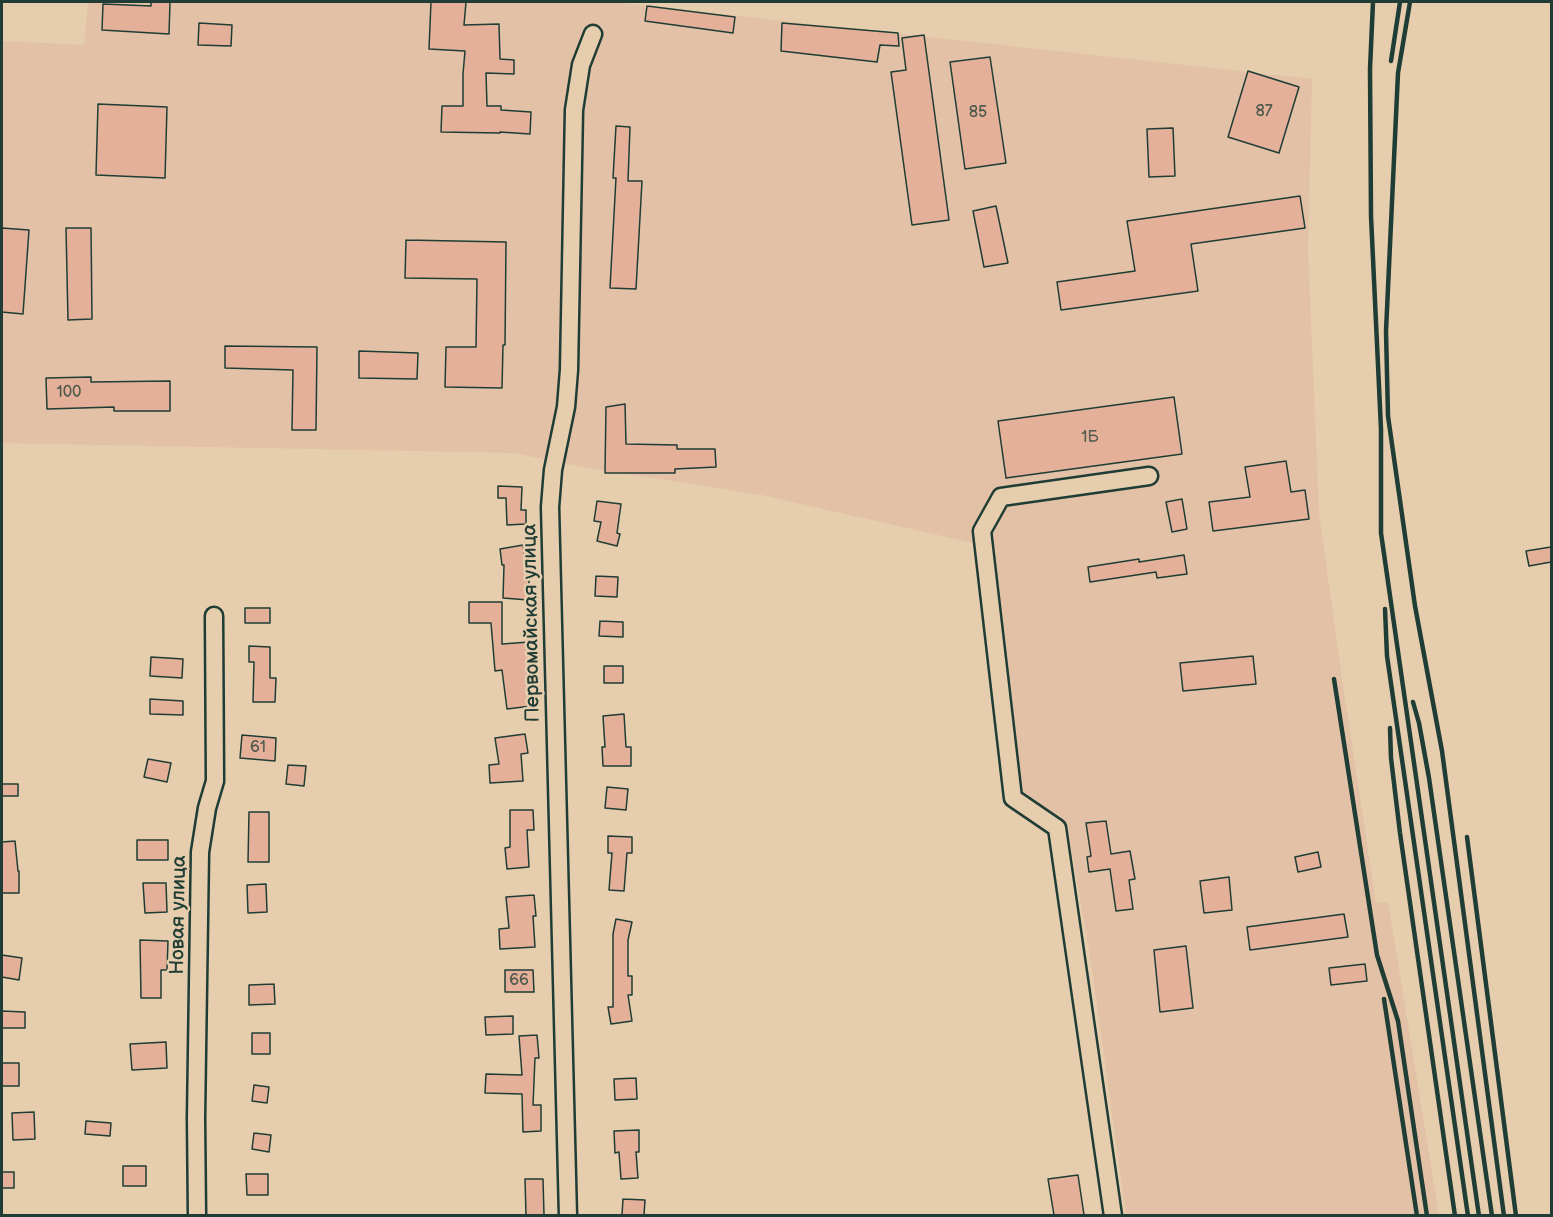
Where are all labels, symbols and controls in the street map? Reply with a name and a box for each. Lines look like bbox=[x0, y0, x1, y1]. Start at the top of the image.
house number: 87 bbox=[1255, 102, 1273, 122]
house number: 85 bbox=[969, 103, 987, 123]
house number: 100 bbox=[56, 383, 82, 403]
house number: 1Б bbox=[1081, 428, 1099, 448]
street label: Первомайская улица bbox=[518, 524, 546, 722]
house number: 61 bbox=[250, 738, 266, 758]
street label: Новая улица bbox=[166, 855, 192, 975]
house number: 66 bbox=[509, 971, 529, 991]

